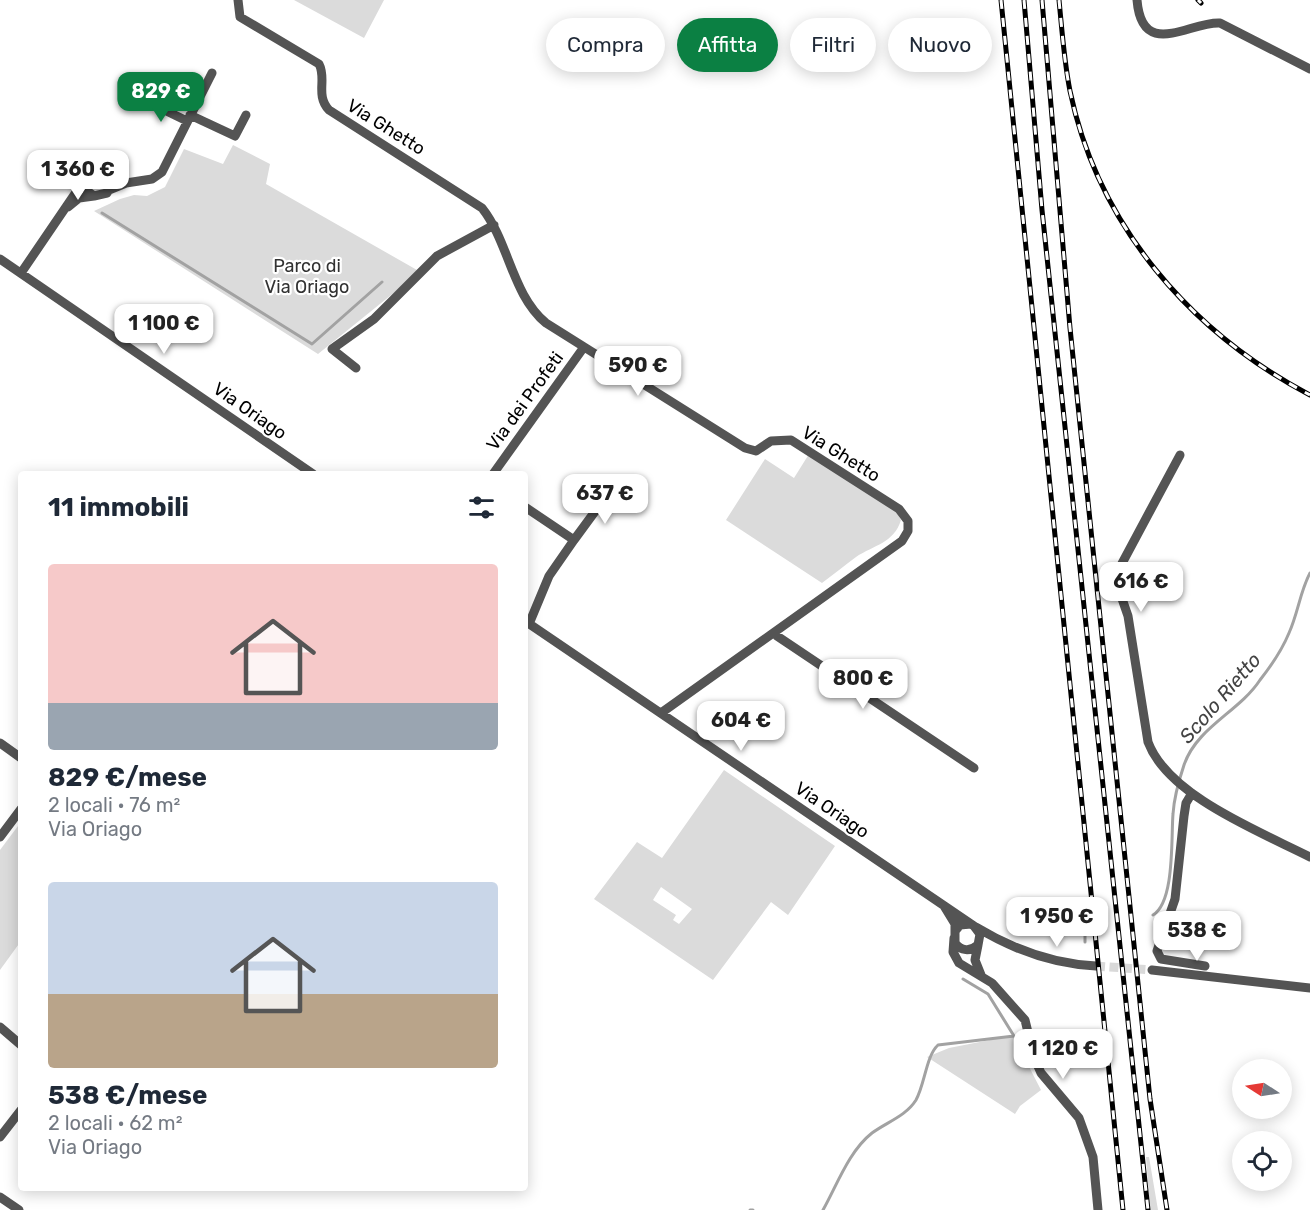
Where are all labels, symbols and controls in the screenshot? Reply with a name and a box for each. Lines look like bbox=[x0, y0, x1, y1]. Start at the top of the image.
chip: Compra bbox=[546, 18, 665, 72]
chip: Affitta bbox=[677, 18, 778, 72]
chip: Filtri bbox=[790, 18, 876, 72]
chip: Nuovo bbox=[888, 18, 992, 72]
pin: 829 € bbox=[119, 72, 203, 123]
text: 829 € bbox=[131, 79, 191, 103]
street label: Via Ghetto bbox=[343, 94, 429, 160]
pin: 1 360 € bbox=[23, 150, 133, 201]
text: 1 360 € bbox=[41, 157, 115, 181]
park label: Parco di Via Oriago bbox=[265, 255, 349, 298]
pin: 1 100 € bbox=[109, 304, 219, 355]
text: 1 100 € bbox=[128, 311, 200, 335]
pin: 590 € bbox=[596, 346, 680, 397]
street label: Via dei Profeti bbox=[482, 347, 568, 455]
text: 590 € bbox=[608, 353, 668, 377]
street label: Via Oriago bbox=[209, 378, 291, 444]
street label: Via Ghetto bbox=[798, 421, 884, 487]
pin: 637 € bbox=[563, 474, 647, 525]
text: 637 € bbox=[576, 481, 634, 505]
icon: filters bbox=[465, 491, 498, 524]
text: 11 immobili bbox=[48, 492, 189, 523]
pin: 616 € bbox=[1099, 562, 1183, 613]
text: 616 € bbox=[1113, 569, 1169, 593]
icon: home bbox=[219, 603, 327, 711]
water label: Scolo Rietto bbox=[1174, 648, 1266, 748]
pin: 800 € bbox=[821, 659, 905, 710]
text: 800 € bbox=[833, 666, 893, 690]
pin: 604 € bbox=[699, 701, 783, 752]
text: 604 € bbox=[711, 708, 771, 732]
text: 829 €/mese bbox=[48, 762, 207, 793]
street label: Via Oriago bbox=[791, 777, 873, 843]
text: 2 locali · 76 m² bbox=[48, 793, 180, 817]
text: Via Oriago bbox=[48, 817, 142, 841]
pin: 1 950 € bbox=[1002, 897, 1112, 948]
text: 1 950 € bbox=[1020, 904, 1094, 928]
pin: 538 € bbox=[1155, 911, 1239, 962]
text: 538 € bbox=[1167, 918, 1227, 942]
icon: home bbox=[219, 921, 327, 1029]
pin: 1 120 € bbox=[1008, 1029, 1118, 1080]
text: 1 120 € bbox=[1028, 1036, 1098, 1060]
north arrow bbox=[1232, 1059, 1292, 1119]
map controls bbox=[1232, 1059, 1292, 1191]
text: 538 €/mese bbox=[48, 1080, 207, 1111]
text: 2 locali · 62 m² bbox=[48, 1111, 182, 1135]
button: locate bbox=[1232, 1131, 1292, 1191]
text: Via Oriago bbox=[48, 1135, 142, 1159]

